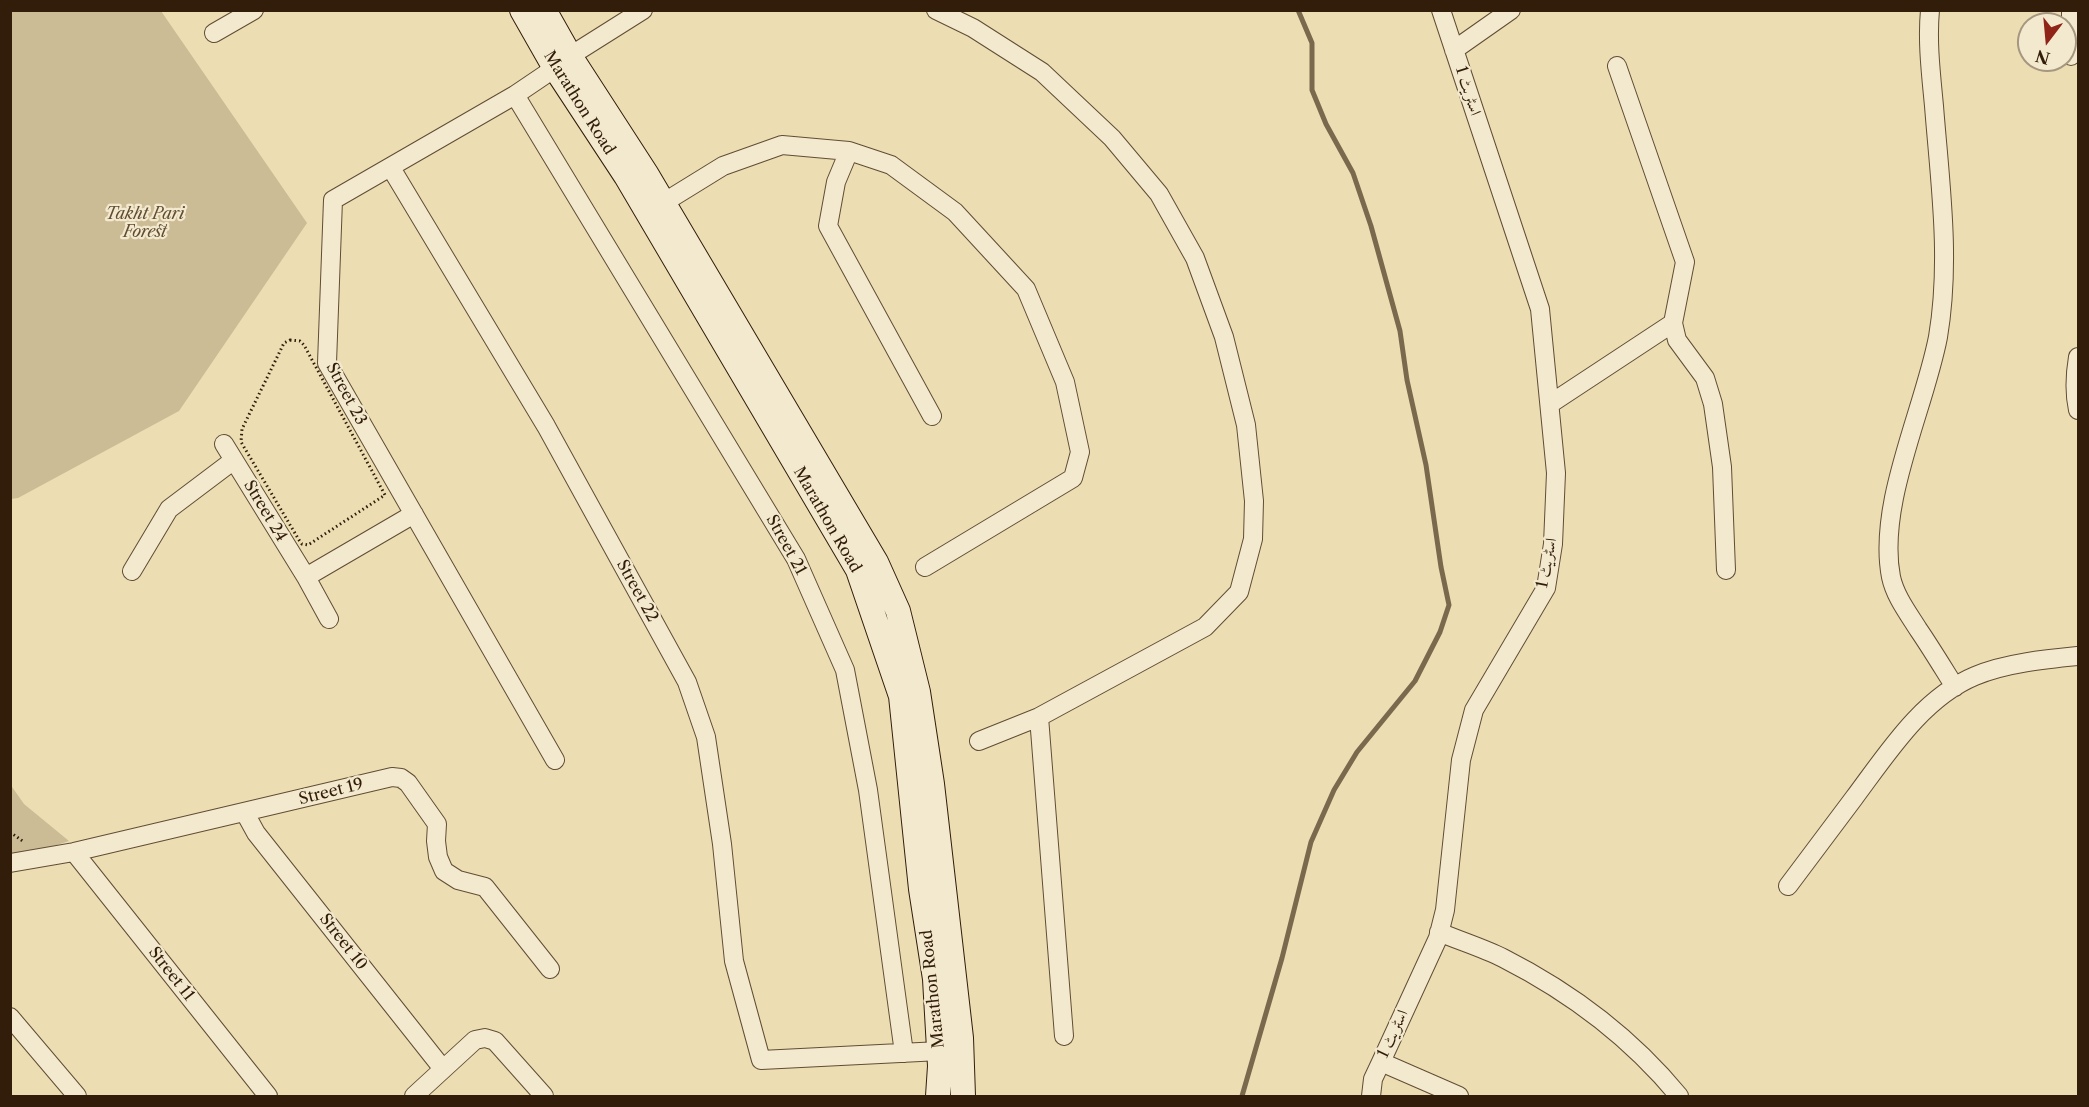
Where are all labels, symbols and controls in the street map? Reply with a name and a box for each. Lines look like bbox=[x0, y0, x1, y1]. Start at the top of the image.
north arrow bbox=[2017, 12, 2077, 72]
text: N bbox=[2033, 46, 2052, 69]
street label: Marathon Road bbox=[539, 47, 619, 159]
street label: اسٹریٹ 1 bbox=[1451, 64, 1485, 118]
park label: Takht Pari Forest bbox=[106, 204, 184, 242]
street label: Street 23 bbox=[322, 360, 370, 428]
street label: Marathon Road bbox=[789, 464, 865, 576]
street label: Street 24 bbox=[239, 477, 291, 545]
street label: Street 21 bbox=[762, 512, 810, 578]
street label: اسٹریٹ 1 bbox=[1533, 536, 1561, 590]
street label: Street 22 bbox=[612, 557, 662, 625]
street label: Street 19 bbox=[297, 775, 365, 809]
street label: Street 10 bbox=[315, 910, 371, 974]
street label: Marathon Road bbox=[917, 929, 949, 1049]
street label: Street 11 bbox=[144, 943, 198, 1005]
street label: اسٹریٹ 1 bbox=[1374, 1007, 1412, 1061]

